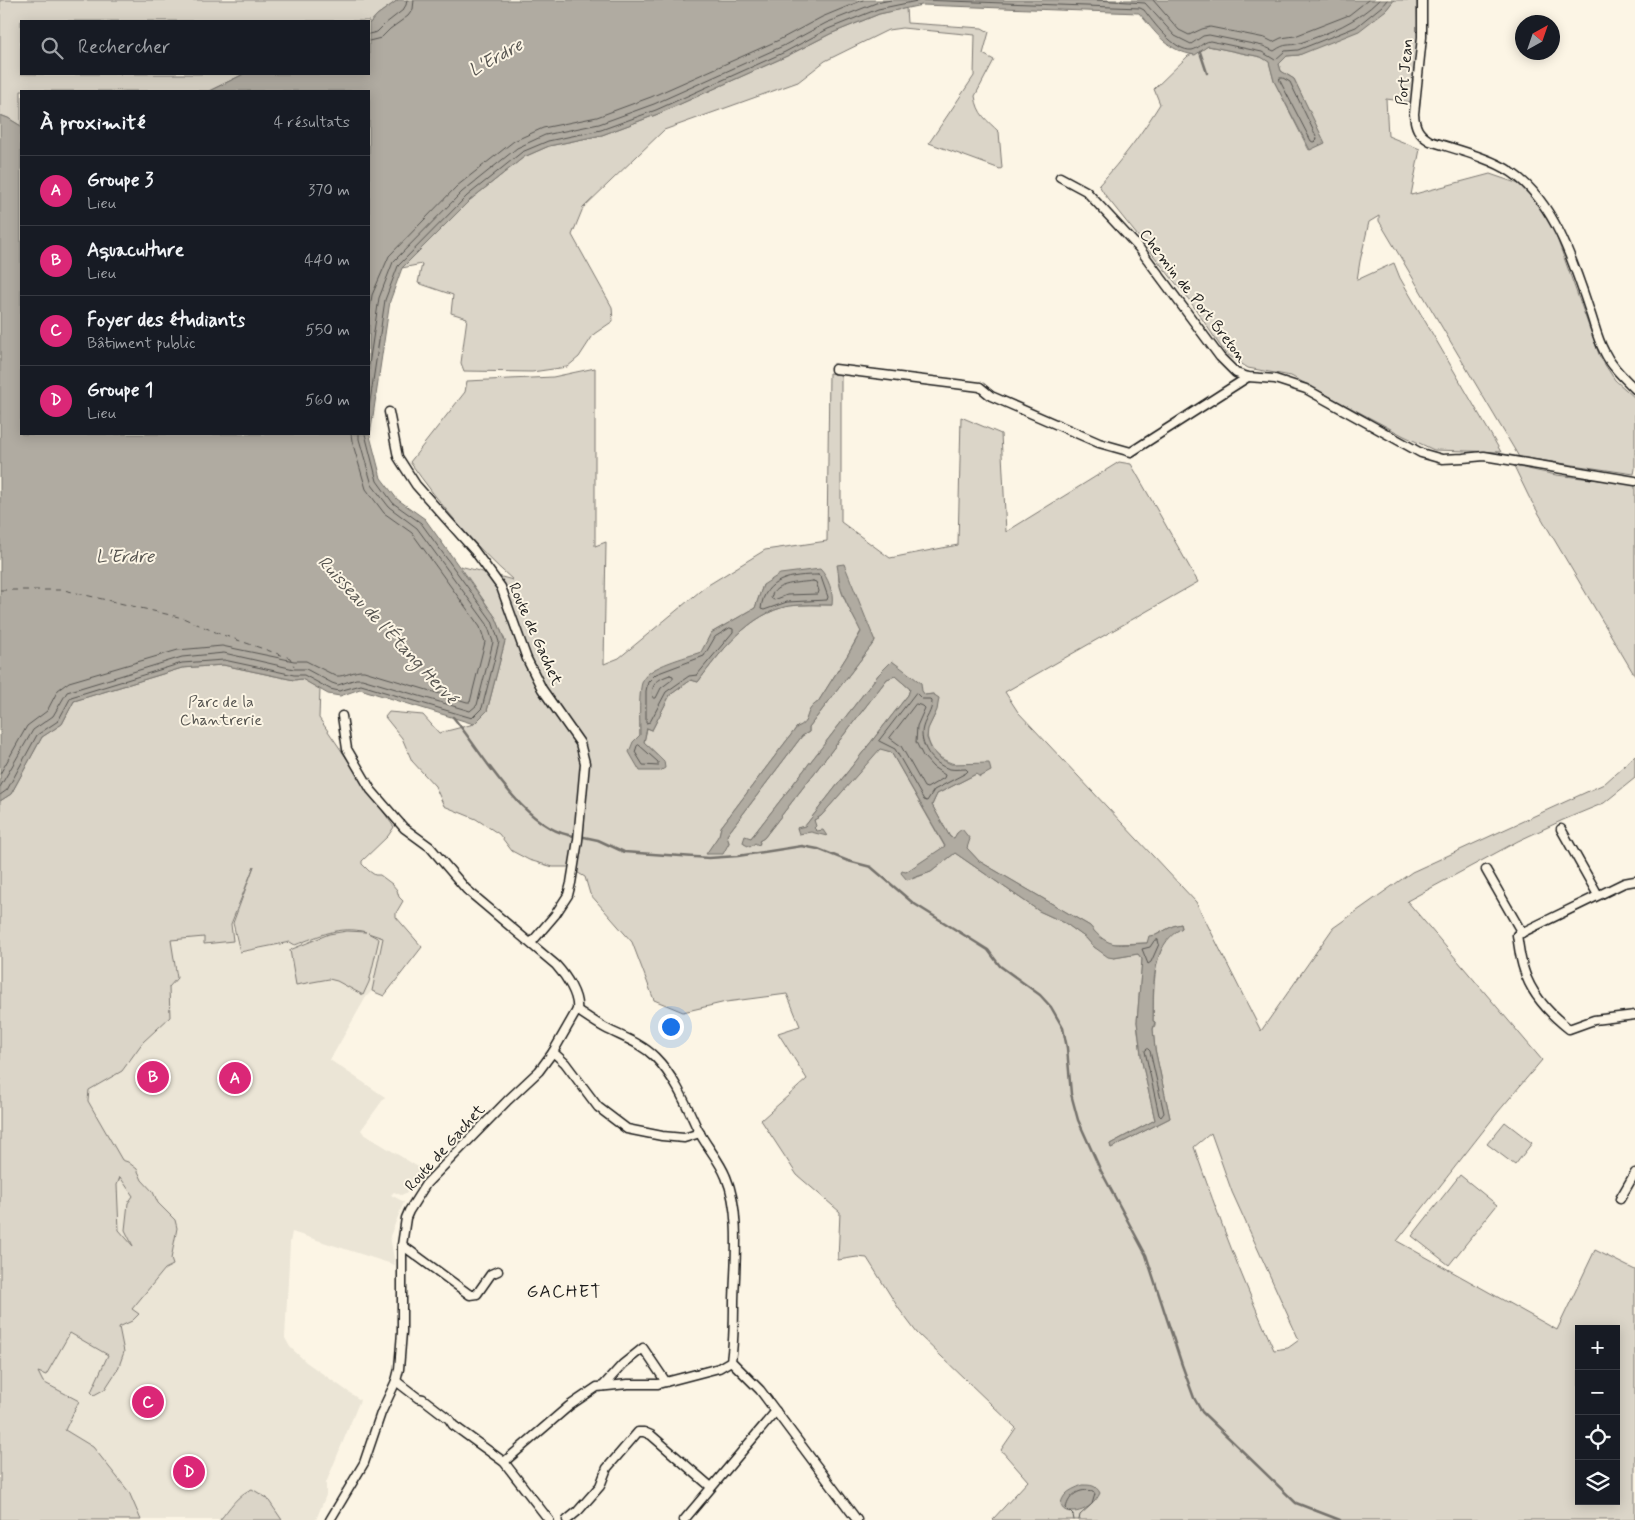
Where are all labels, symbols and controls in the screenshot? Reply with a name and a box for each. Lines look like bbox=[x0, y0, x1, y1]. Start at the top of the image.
north arrow bbox=[1515, 15, 1560, 60]
search box bbox=[20, 20, 370, 75]
water label: L'Erdre bbox=[465, 33, 528, 83]
icon: search bbox=[38, 34, 66, 62]
text: Rechercher bbox=[78, 35, 170, 60]
street label: Port Jean bbox=[1392, 38, 1418, 106]
text: À proximité bbox=[40, 109, 146, 137]
text: 4 résultats bbox=[274, 112, 350, 133]
text: Groupe 3 bbox=[87, 168, 153, 193]
text: A bbox=[51, 180, 61, 201]
text: 370 m bbox=[308, 180, 350, 201]
text: Lieu bbox=[87, 193, 117, 214]
street label: Chemin de Port Breton bbox=[1134, 225, 1252, 368]
text: Aquaculture bbox=[87, 238, 184, 263]
text: B bbox=[51, 250, 61, 271]
text: 440 m bbox=[304, 250, 350, 271]
text: Lieu bbox=[87, 263, 117, 284]
text: Foyer des étudiants bbox=[87, 308, 245, 333]
text: C bbox=[50, 320, 62, 341]
text: 550 m bbox=[305, 320, 350, 341]
text: Bâtiment public bbox=[87, 333, 196, 354]
text: Groupe 1 bbox=[87, 378, 153, 403]
text: D bbox=[50, 390, 62, 411]
text: 560 m bbox=[305, 390, 350, 411]
text: Lieu bbox=[87, 403, 117, 424]
water label: L'Erdre bbox=[96, 545, 155, 569]
water label: Ruisseau de l'Étang Hervé bbox=[310, 551, 464, 713]
street label: Route de Gachet bbox=[503, 579, 567, 689]
park label: Parc de la Chantrerie bbox=[180, 692, 262, 731]
your location bbox=[658, 1014, 684, 1040]
pin: B bbox=[137, 1058, 169, 1096]
pin: A bbox=[219, 1059, 251, 1097]
street label: Route de Gachet bbox=[400, 1100, 490, 1196]
district label: GACHET bbox=[526, 1280, 602, 1304]
map controls bbox=[1575, 1325, 1620, 1505]
button: + bbox=[1575, 1325, 1620, 1370]
button: − bbox=[1575, 1370, 1620, 1415]
pin: C bbox=[132, 1383, 164, 1421]
button: locate bbox=[1575, 1415, 1620, 1460]
pin: D bbox=[173, 1453, 205, 1491]
button: layers bbox=[1575, 1460, 1620, 1505]

